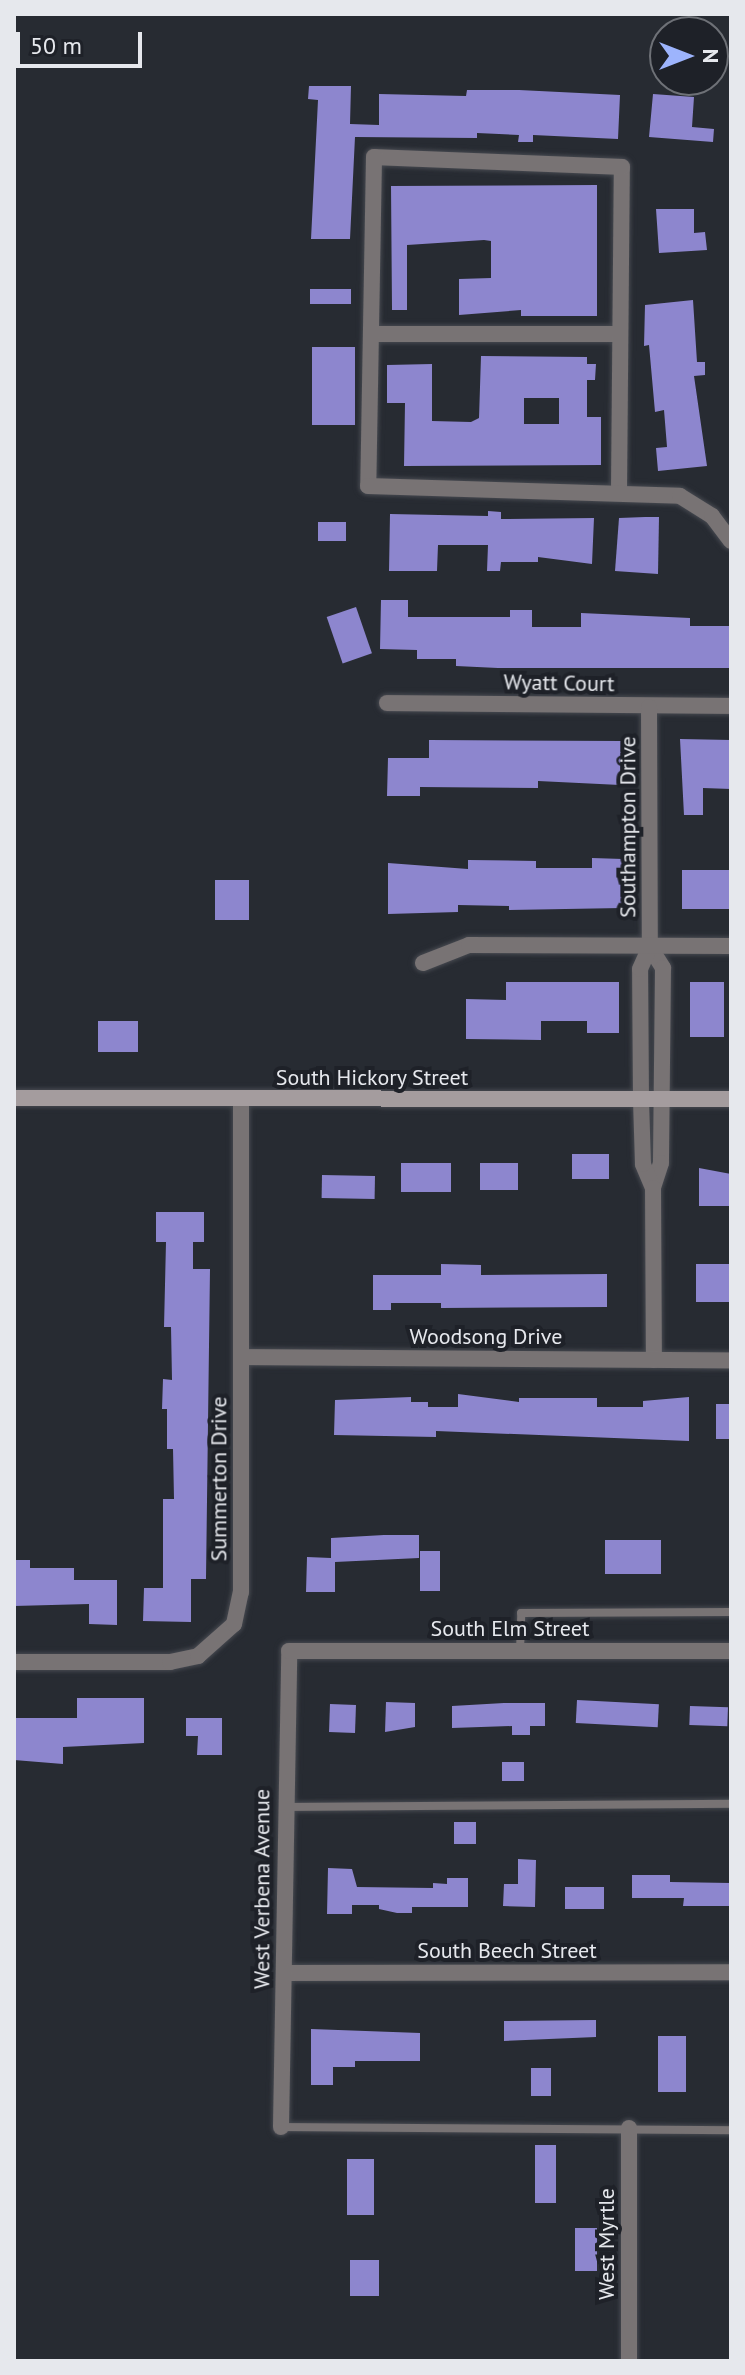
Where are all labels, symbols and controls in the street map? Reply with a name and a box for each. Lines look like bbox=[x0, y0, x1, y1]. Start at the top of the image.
scale bar bbox=[20, 16, 146, 66]
north arrow bbox=[649, 16, 729, 96]
text: 50 m bbox=[30, 30, 82, 61]
text: N bbox=[697, 49, 725, 63]
street label: Wyatt Court bbox=[503, 669, 615, 697]
street label: Southampton Drive bbox=[615, 736, 641, 918]
street label: South Hickory Street bbox=[275, 1065, 469, 1091]
street label: Woodsong Drive bbox=[410, 1324, 562, 1350]
street label: Summerton Drive bbox=[206, 1397, 232, 1561]
street label: South Elm Street bbox=[431, 1616, 589, 1642]
street label: West Verbena Avenue bbox=[249, 1788, 275, 1990]
street label: South Beech Street bbox=[417, 1938, 597, 1964]
street label: West Myrtle bbox=[594, 2188, 620, 2300]

